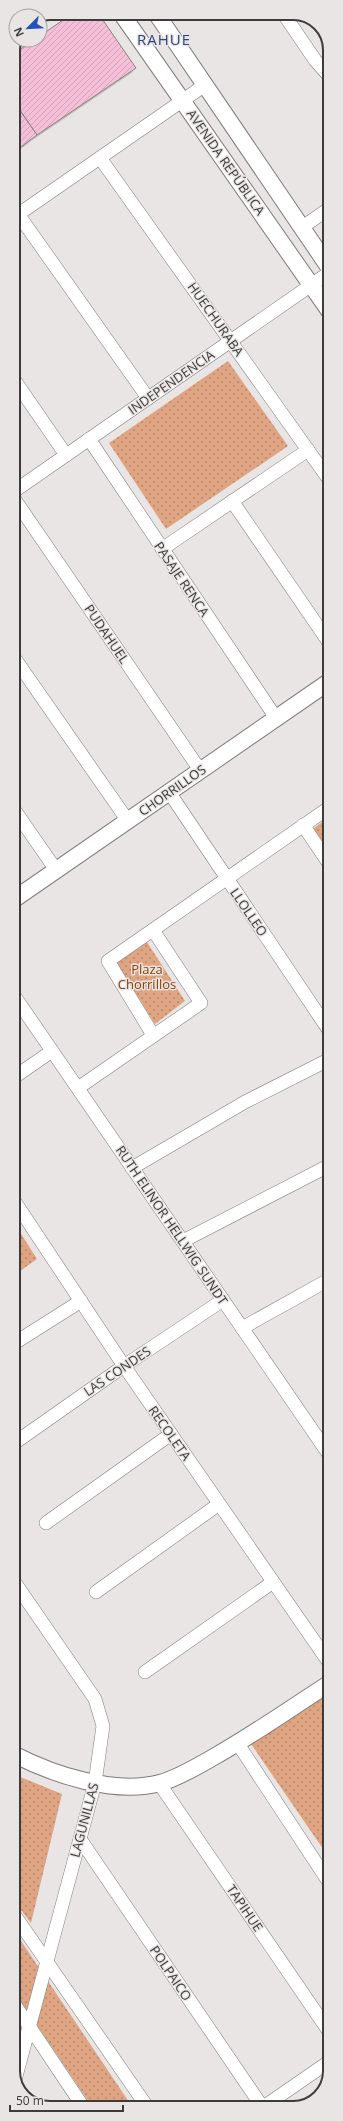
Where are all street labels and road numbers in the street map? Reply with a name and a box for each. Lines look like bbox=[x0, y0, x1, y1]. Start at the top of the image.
street label: AVENIDA REPÚBLICA bbox=[183, 105, 270, 219]
street label: HUECHURABA bbox=[184, 278, 249, 360]
street label: INDEPENDENCIA bbox=[124, 345, 218, 418]
street label: PASAJE RENCA bbox=[150, 538, 214, 621]
street label: PUDAHUEL bbox=[81, 601, 134, 667]
street label: CHORRILLOS bbox=[135, 760, 209, 820]
street label: LLOLLEO bbox=[226, 884, 272, 940]
street label: RUTH ELINOR HELLWIG SUNDT bbox=[112, 1142, 233, 1309]
street label: LAS CONDES bbox=[80, 1342, 154, 1400]
street label: RECOLETA bbox=[145, 1402, 196, 1465]
street label: LAGUNILLAS bbox=[65, 1781, 103, 1859]
street label: TAPIHUE bbox=[223, 1881, 267, 1935]
street label: POLPAICO bbox=[146, 1942, 196, 2004]

